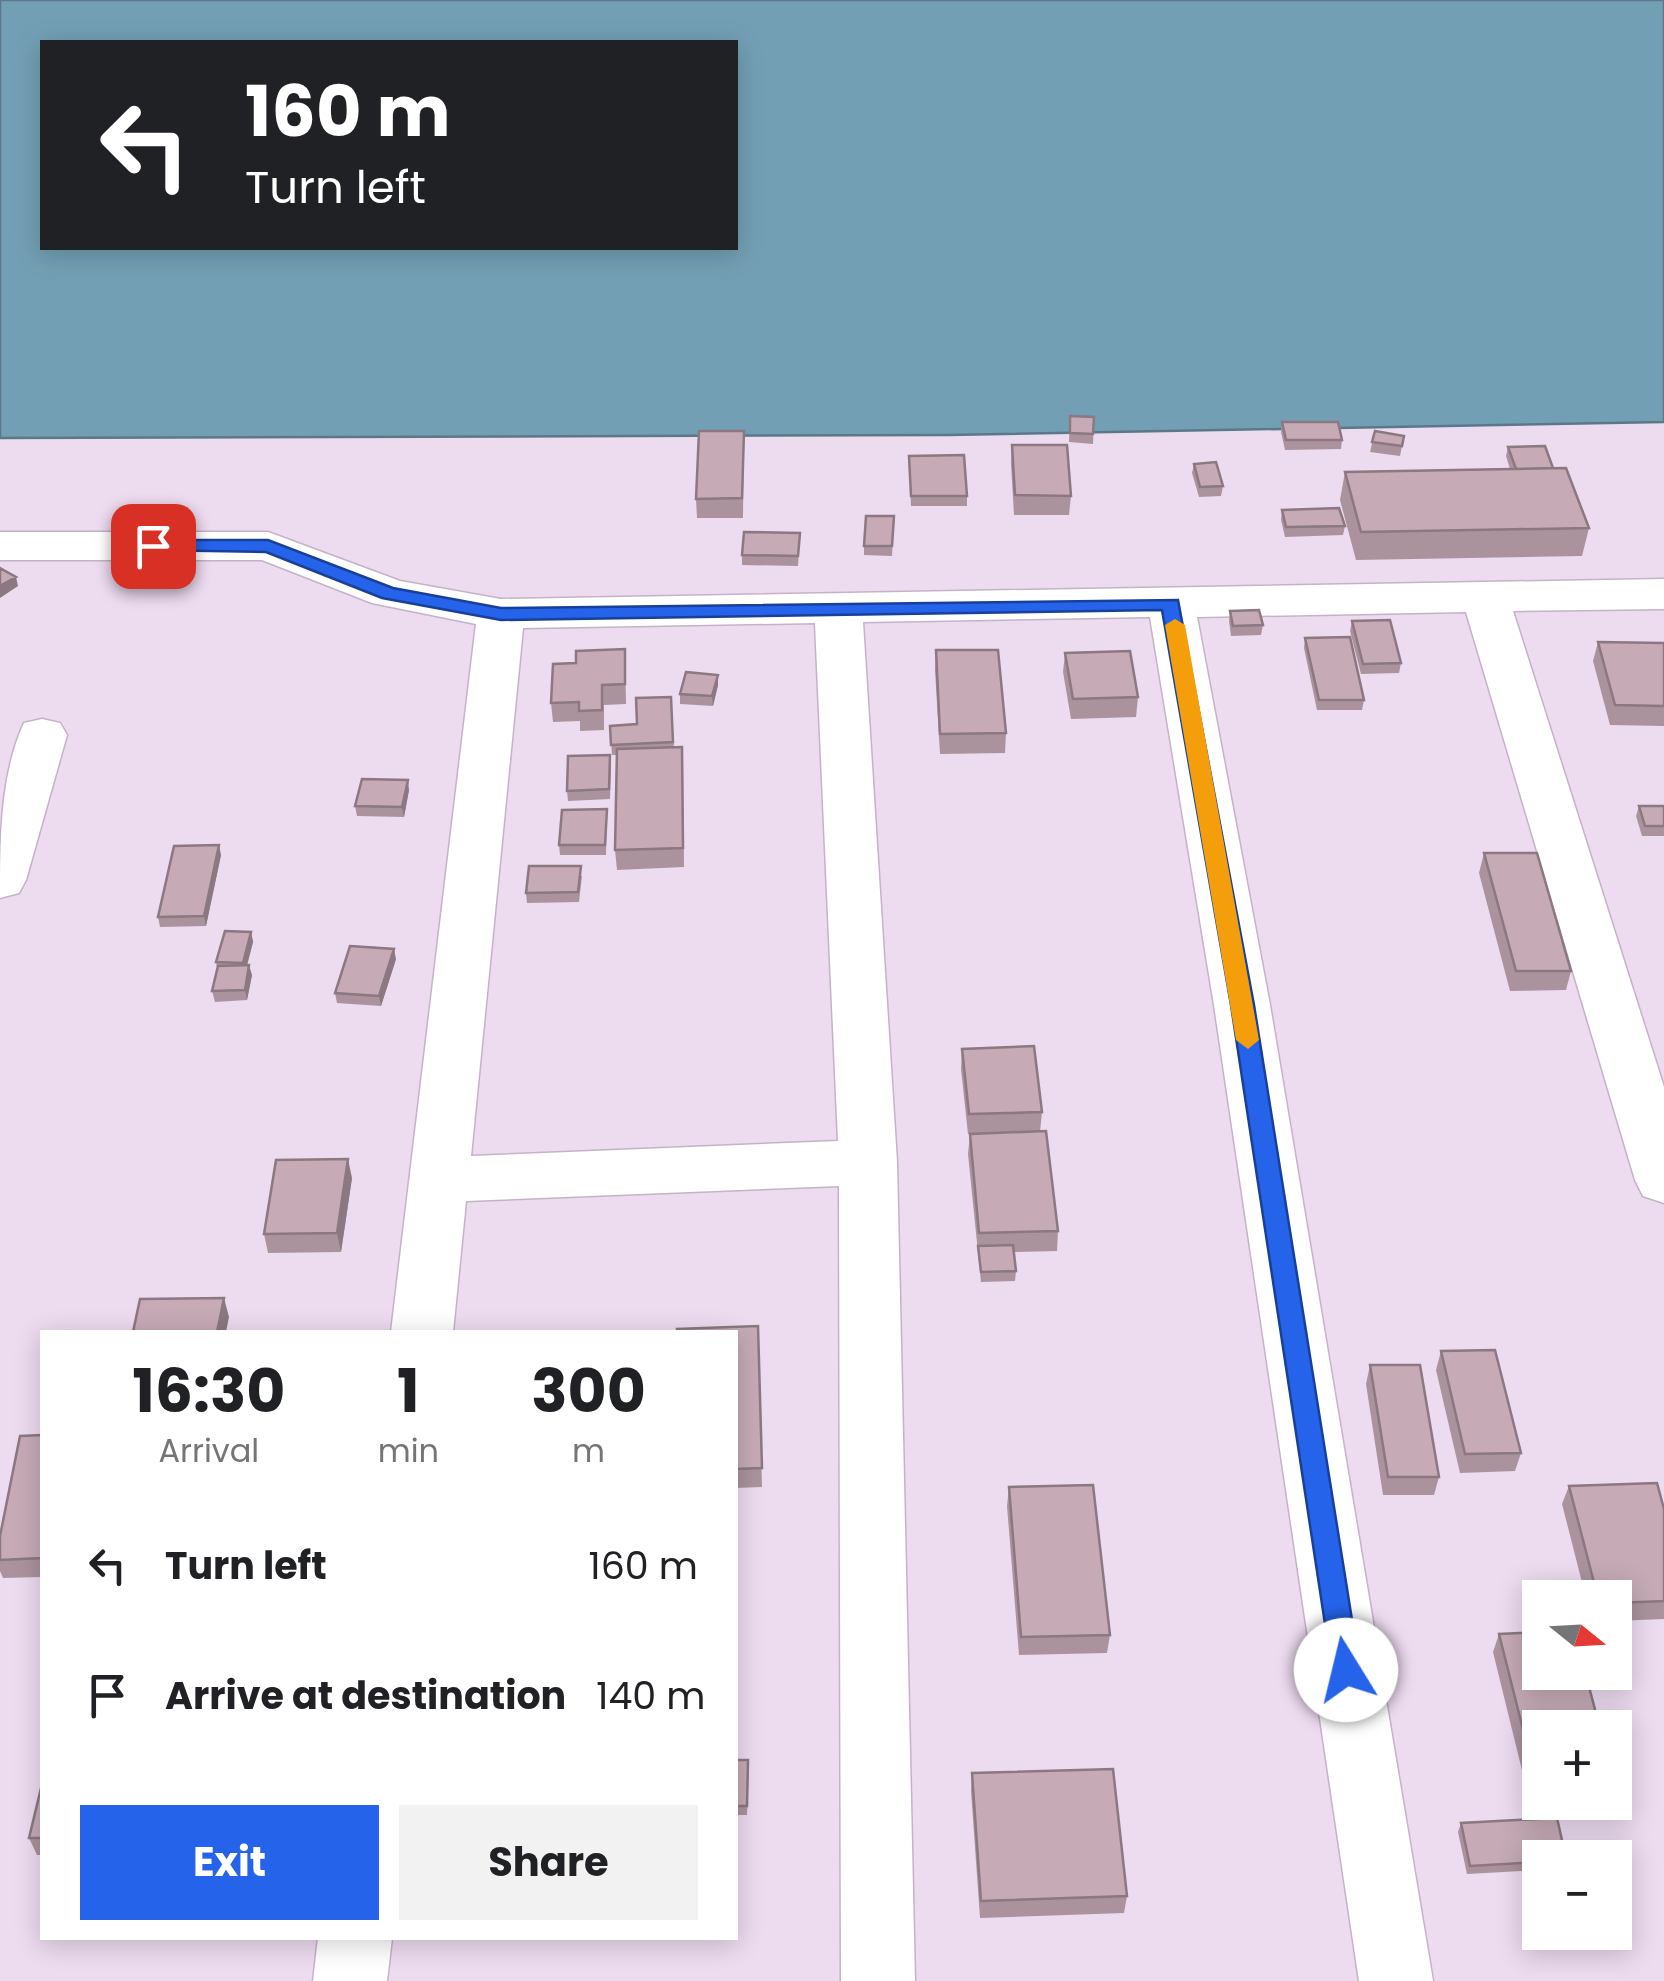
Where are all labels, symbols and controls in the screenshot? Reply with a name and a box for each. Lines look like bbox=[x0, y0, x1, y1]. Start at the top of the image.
text: 160 m bbox=[245, 62, 451, 161]
icon: left bbox=[80, 80, 210, 210]
text: Turn left bbox=[245, 156, 426, 219]
pin bbox=[111, 504, 196, 589]
icon: arrive bbox=[126, 519, 181, 574]
text: 16:30 bbox=[132, 1349, 285, 1433]
text: 1 bbox=[397, 1349, 420, 1433]
text: 300 bbox=[531, 1349, 646, 1433]
text: Arrival bbox=[158, 1428, 259, 1473]
text: min bbox=[378, 1428, 439, 1473]
text: m bbox=[572, 1428, 605, 1473]
icon: left bbox=[80, 1538, 135, 1593]
text: Turn left bbox=[165, 1539, 327, 1592]
text: 160 m bbox=[589, 1539, 698, 1592]
north arrow bbox=[1522, 1580, 1632, 1690]
map controls bbox=[1522, 1580, 1632, 1950]
position arrow bbox=[1294, 1618, 1398, 1722]
icon: arrive bbox=[80, 1668, 135, 1723]
text: Arrive at destination bbox=[165, 1669, 566, 1722]
text: 140 m bbox=[596, 1669, 705, 1722]
button: + bbox=[1522, 1710, 1632, 1820]
button: Exit bbox=[80, 1805, 379, 1920]
button: Share bbox=[399, 1805, 698, 1920]
button: − bbox=[1522, 1840, 1632, 1950]

